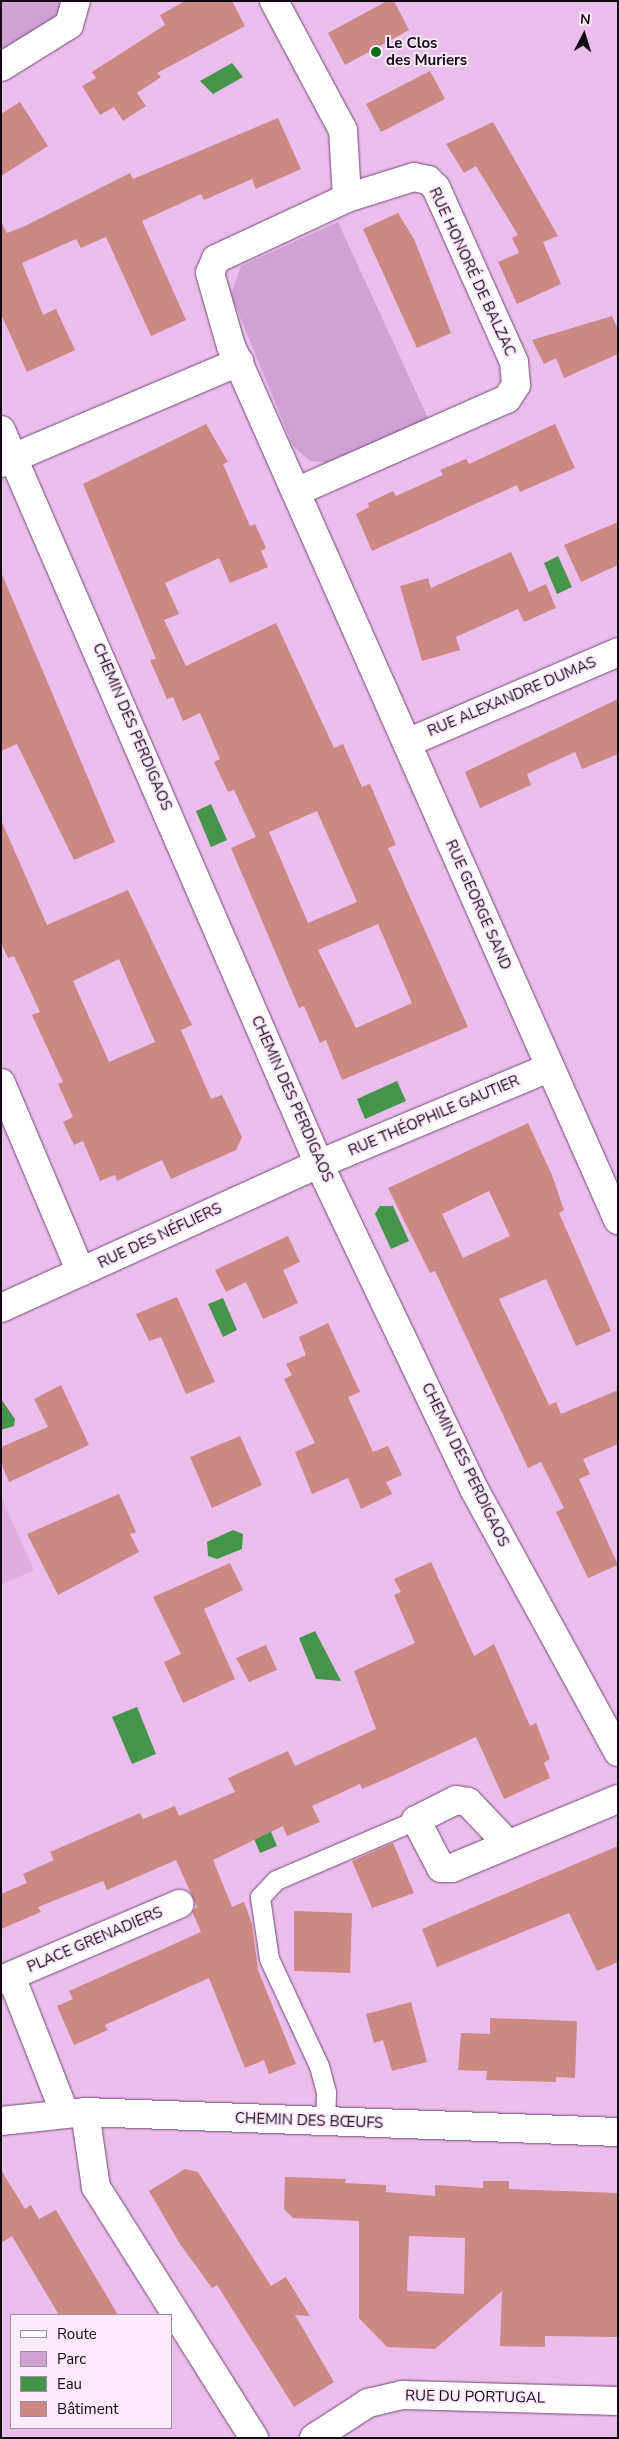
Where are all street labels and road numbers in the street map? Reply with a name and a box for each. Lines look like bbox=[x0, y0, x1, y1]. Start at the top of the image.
street label: RUE HONORÉ DE BALZAC bbox=[425, 185, 519, 359]
street label: CHEMIN DES PERDIGAOS bbox=[88, 641, 176, 813]
street label: RUE ALEXANDRE DUMAS bbox=[425, 653, 599, 741]
street label: RUE GEORGE SAND bbox=[441, 837, 515, 973]
street label: CHEMIN DES PERDIGAOS bbox=[247, 1013, 337, 1185]
street label: RUE THÉOPHILE GAUTIER bbox=[346, 1072, 522, 1160]
street label: RUE DES NÉFLIERS bbox=[95, 1199, 225, 1273]
street label: CHEMIN DES PERDIGAOS bbox=[417, 1380, 513, 1550]
street label: PLACE GRENADIERS bbox=[25, 1903, 165, 1977]
street label: CHEMIN DES BŒUFS bbox=[234, 2109, 384, 2133]
street label: RUE DU PORTUGAL bbox=[405, 2387, 545, 2407]

